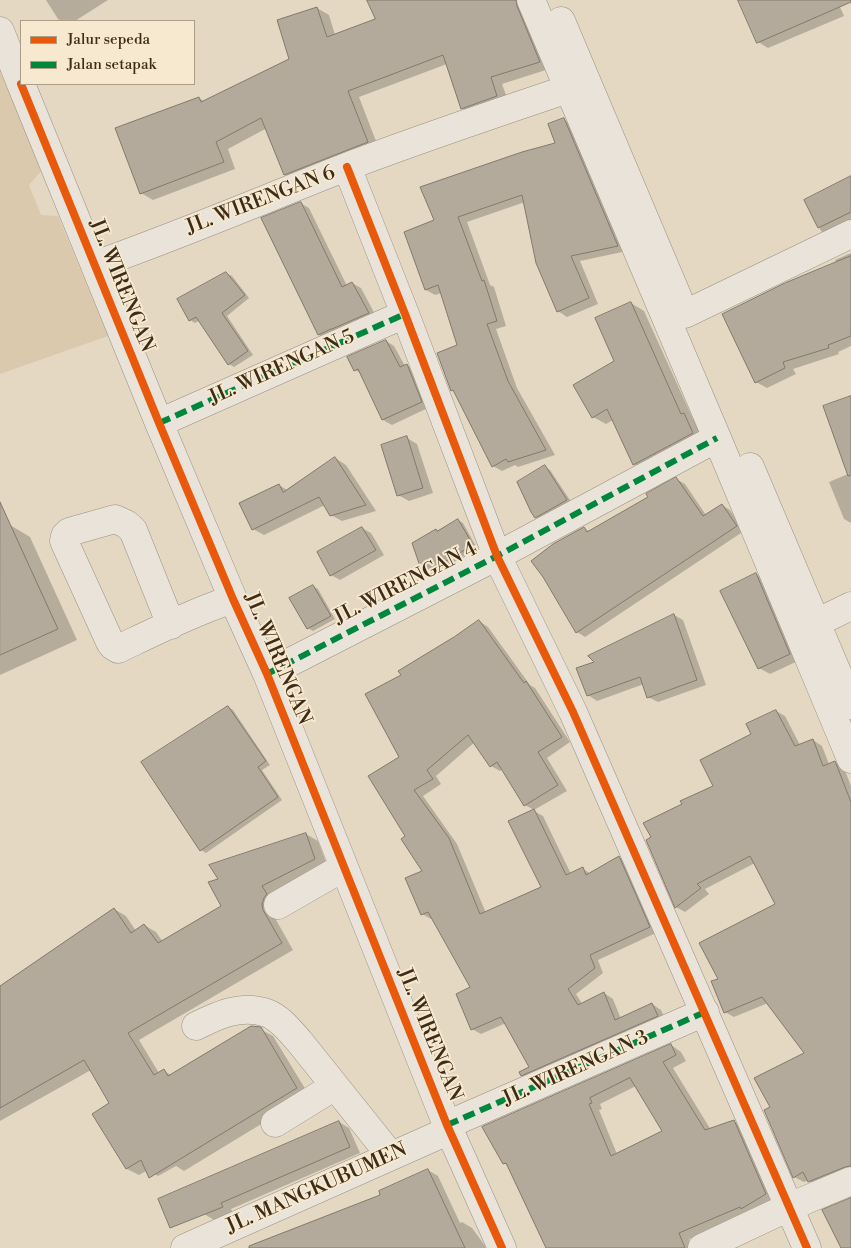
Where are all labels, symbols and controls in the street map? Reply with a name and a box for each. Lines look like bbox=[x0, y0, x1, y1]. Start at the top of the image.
legend bbox=[20, 20, 195, 85]
text: Jalur sepeda bbox=[67, 30, 150, 49]
text: Jalan setapak bbox=[67, 55, 156, 74]
street label: JL. WIRENGAN 6 bbox=[183, 162, 339, 240]
street label: JL. WIRENGAN bbox=[83, 216, 159, 356]
street label: JL. WIRENGAN 5 bbox=[206, 325, 358, 411]
street label: JL. WIRENGAN 4 bbox=[330, 538, 482, 630]
street label: JL. WIRENGAN bbox=[238, 589, 316, 729]
street label: JL. WIRENGAN bbox=[391, 965, 467, 1105]
street label: JL. WIRENGAN 3 bbox=[500, 1026, 652, 1112]
street label: JL. MANGKUBUMEN bbox=[223, 1138, 411, 1240]

